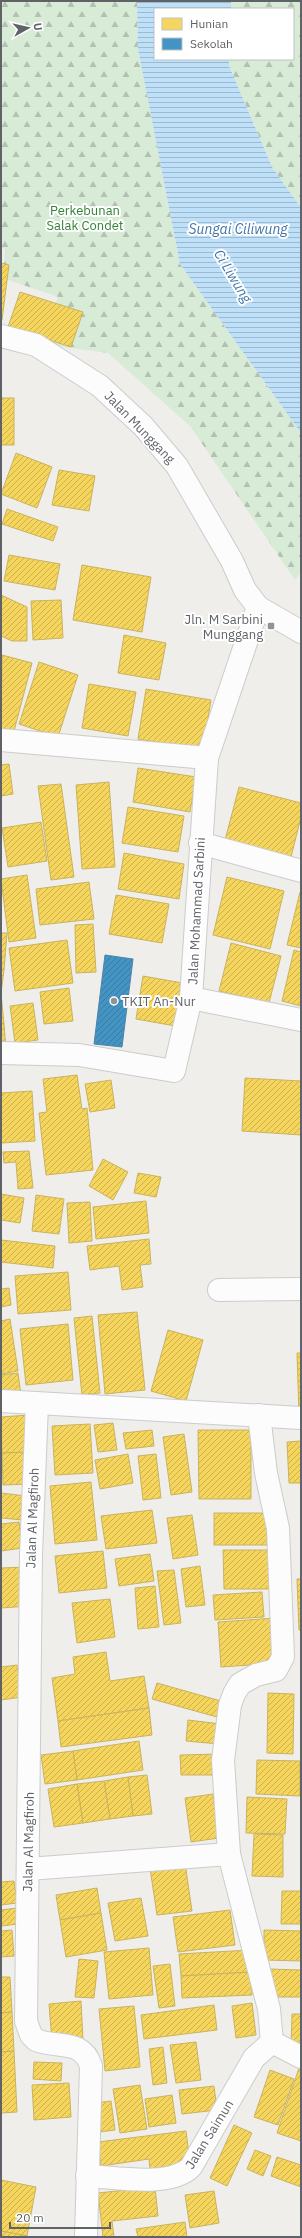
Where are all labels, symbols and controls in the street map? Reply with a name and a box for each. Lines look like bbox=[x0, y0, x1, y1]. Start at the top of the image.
north arrow bbox=[8, 8, 48, 48]
legend bbox=[154, 8, 294, 60]
text: Hunian bbox=[190, 16, 228, 31]
text: U bbox=[30, 22, 45, 31]
text: Sekolah bbox=[190, 36, 233, 51]
park label: Perkebunan Salak Condet bbox=[47, 202, 123, 234]
water label: Sungai Ciliwung bbox=[189, 220, 288, 238]
water label: Ci Liwung bbox=[210, 246, 256, 307]
street label: Jalan Munggang bbox=[101, 387, 179, 467]
place label: Jln. M Sarbini Munggang bbox=[185, 611, 263, 643]
marker: Jln. M Sarbini Munggang bbox=[266, 621, 276, 631]
street label: Jalan Mohammad Sarbini bbox=[184, 837, 209, 985]
place label: TKIT An-Nur bbox=[122, 993, 196, 1010]
marker: TKIT An-Nur bbox=[109, 996, 119, 1006]
street label: Jalan Al Magfiroh bbox=[22, 1467, 43, 1569]
street label: Jalan Al Magfiroh bbox=[19, 1792, 38, 1892]
street label: Jalan Saimun bbox=[181, 2097, 237, 2172]
scale bar bbox=[10, 2204, 110, 2230]
text: 20 m bbox=[16, 2210, 44, 2225]

